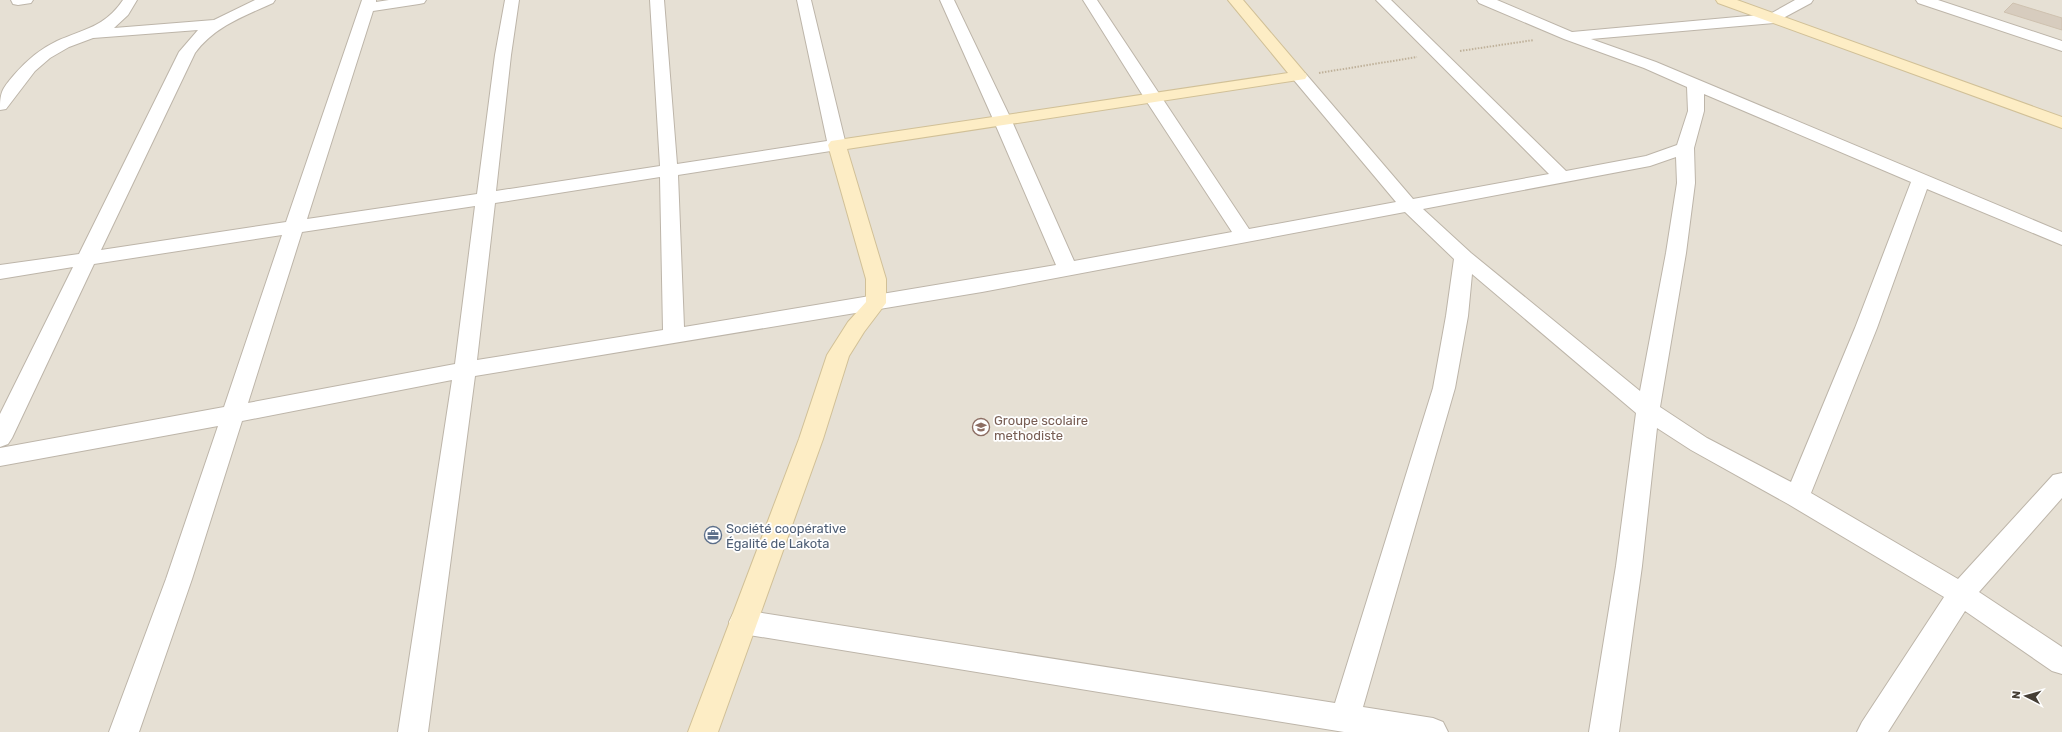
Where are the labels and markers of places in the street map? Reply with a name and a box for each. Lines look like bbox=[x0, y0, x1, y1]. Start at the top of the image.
place label: Groupe scolaire methodiste bbox=[994, 413, 1088, 443]
school or university icon: Groupe scolaire methodiste bbox=[971, 417, 991, 437]
place label: Société coopérative Égalité de Lakota bbox=[726, 521, 846, 552]
office icon: Société coopérative Égalité de Lakota bbox=[703, 525, 723, 545]

